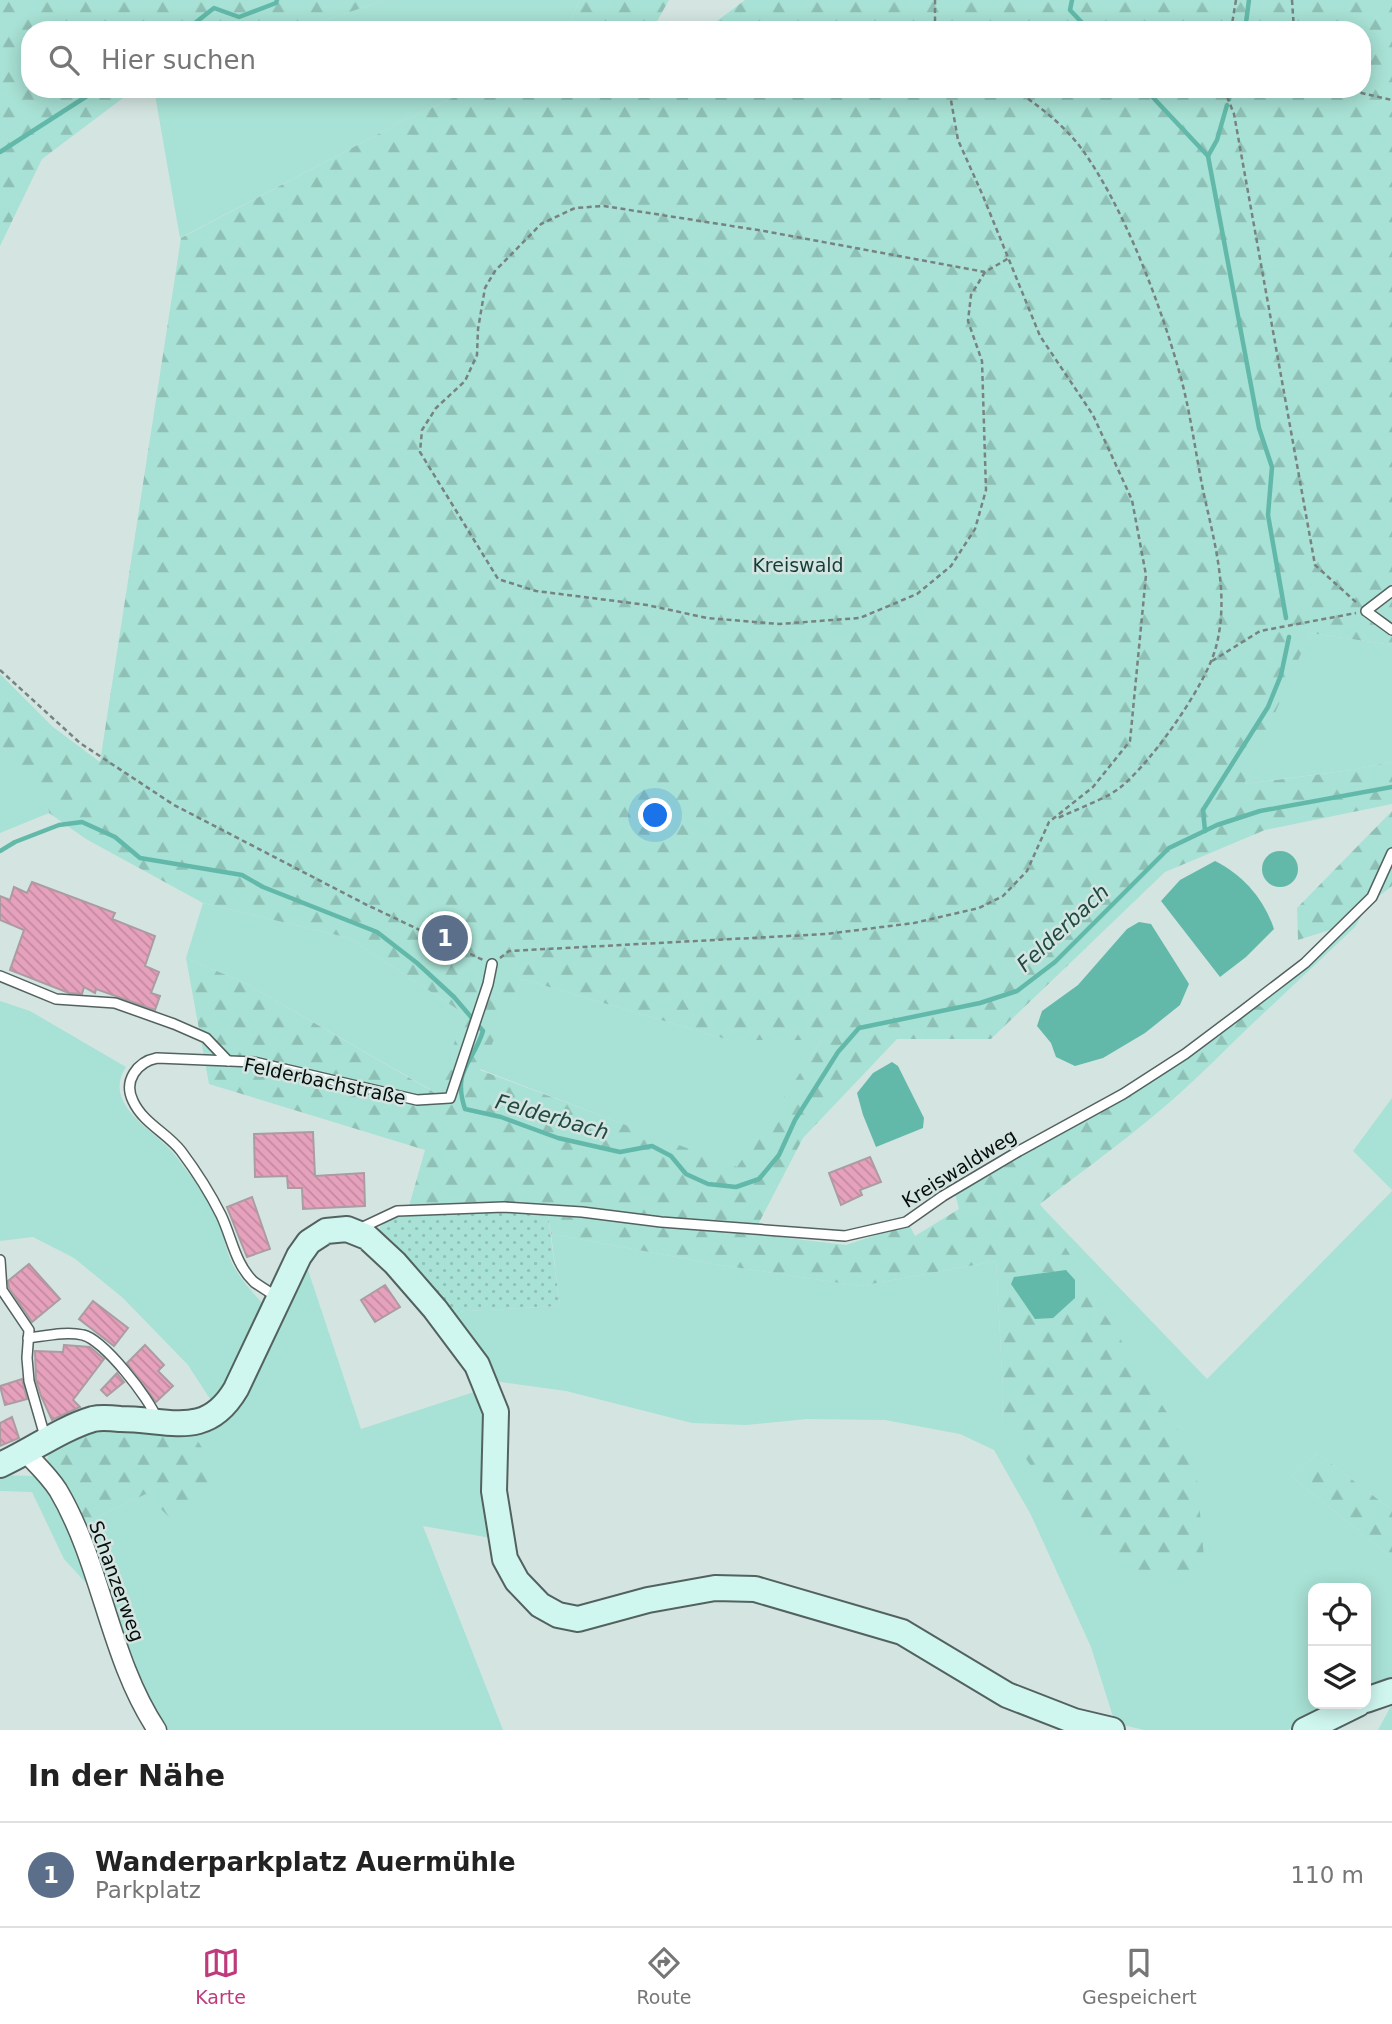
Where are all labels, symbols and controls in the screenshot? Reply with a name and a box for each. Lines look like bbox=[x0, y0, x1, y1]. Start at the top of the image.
search box bbox=[21, 21, 1371, 98]
icon: search bbox=[45, 41, 83, 79]
text: Hier suchen bbox=[101, 45, 256, 75]
park label: Kreiswald bbox=[752, 554, 844, 576]
your location bbox=[638, 798, 672, 832]
water label: Felderbach bbox=[1012, 879, 1114, 977]
pin: 1 bbox=[422, 912, 468, 964]
street label: Felderbachstraße bbox=[242, 1053, 408, 1109]
water label: Felderbach bbox=[493, 1089, 611, 1145]
street label: Kreiswaldweg bbox=[898, 1124, 1020, 1212]
street label: Schanzerweg bbox=[85, 1518, 149, 1644]
map controls bbox=[1308, 1583, 1371, 1709]
button: locate bbox=[1308, 1583, 1371, 1646]
button: layers bbox=[1308, 1646, 1371, 1709]
text: In der Nähe bbox=[28, 1758, 225, 1793]
text: Wanderparkplatz Auermühle bbox=[95, 1847, 516, 1877]
text: 1 bbox=[43, 1862, 59, 1888]
text: 110 m bbox=[1290, 1862, 1364, 1888]
text: Parkplatz bbox=[95, 1877, 201, 1903]
tab: Karte bbox=[195, 1944, 246, 2008]
tab: Route bbox=[636, 1944, 692, 2008]
tab: Gespeichert bbox=[1082, 1944, 1197, 2008]

